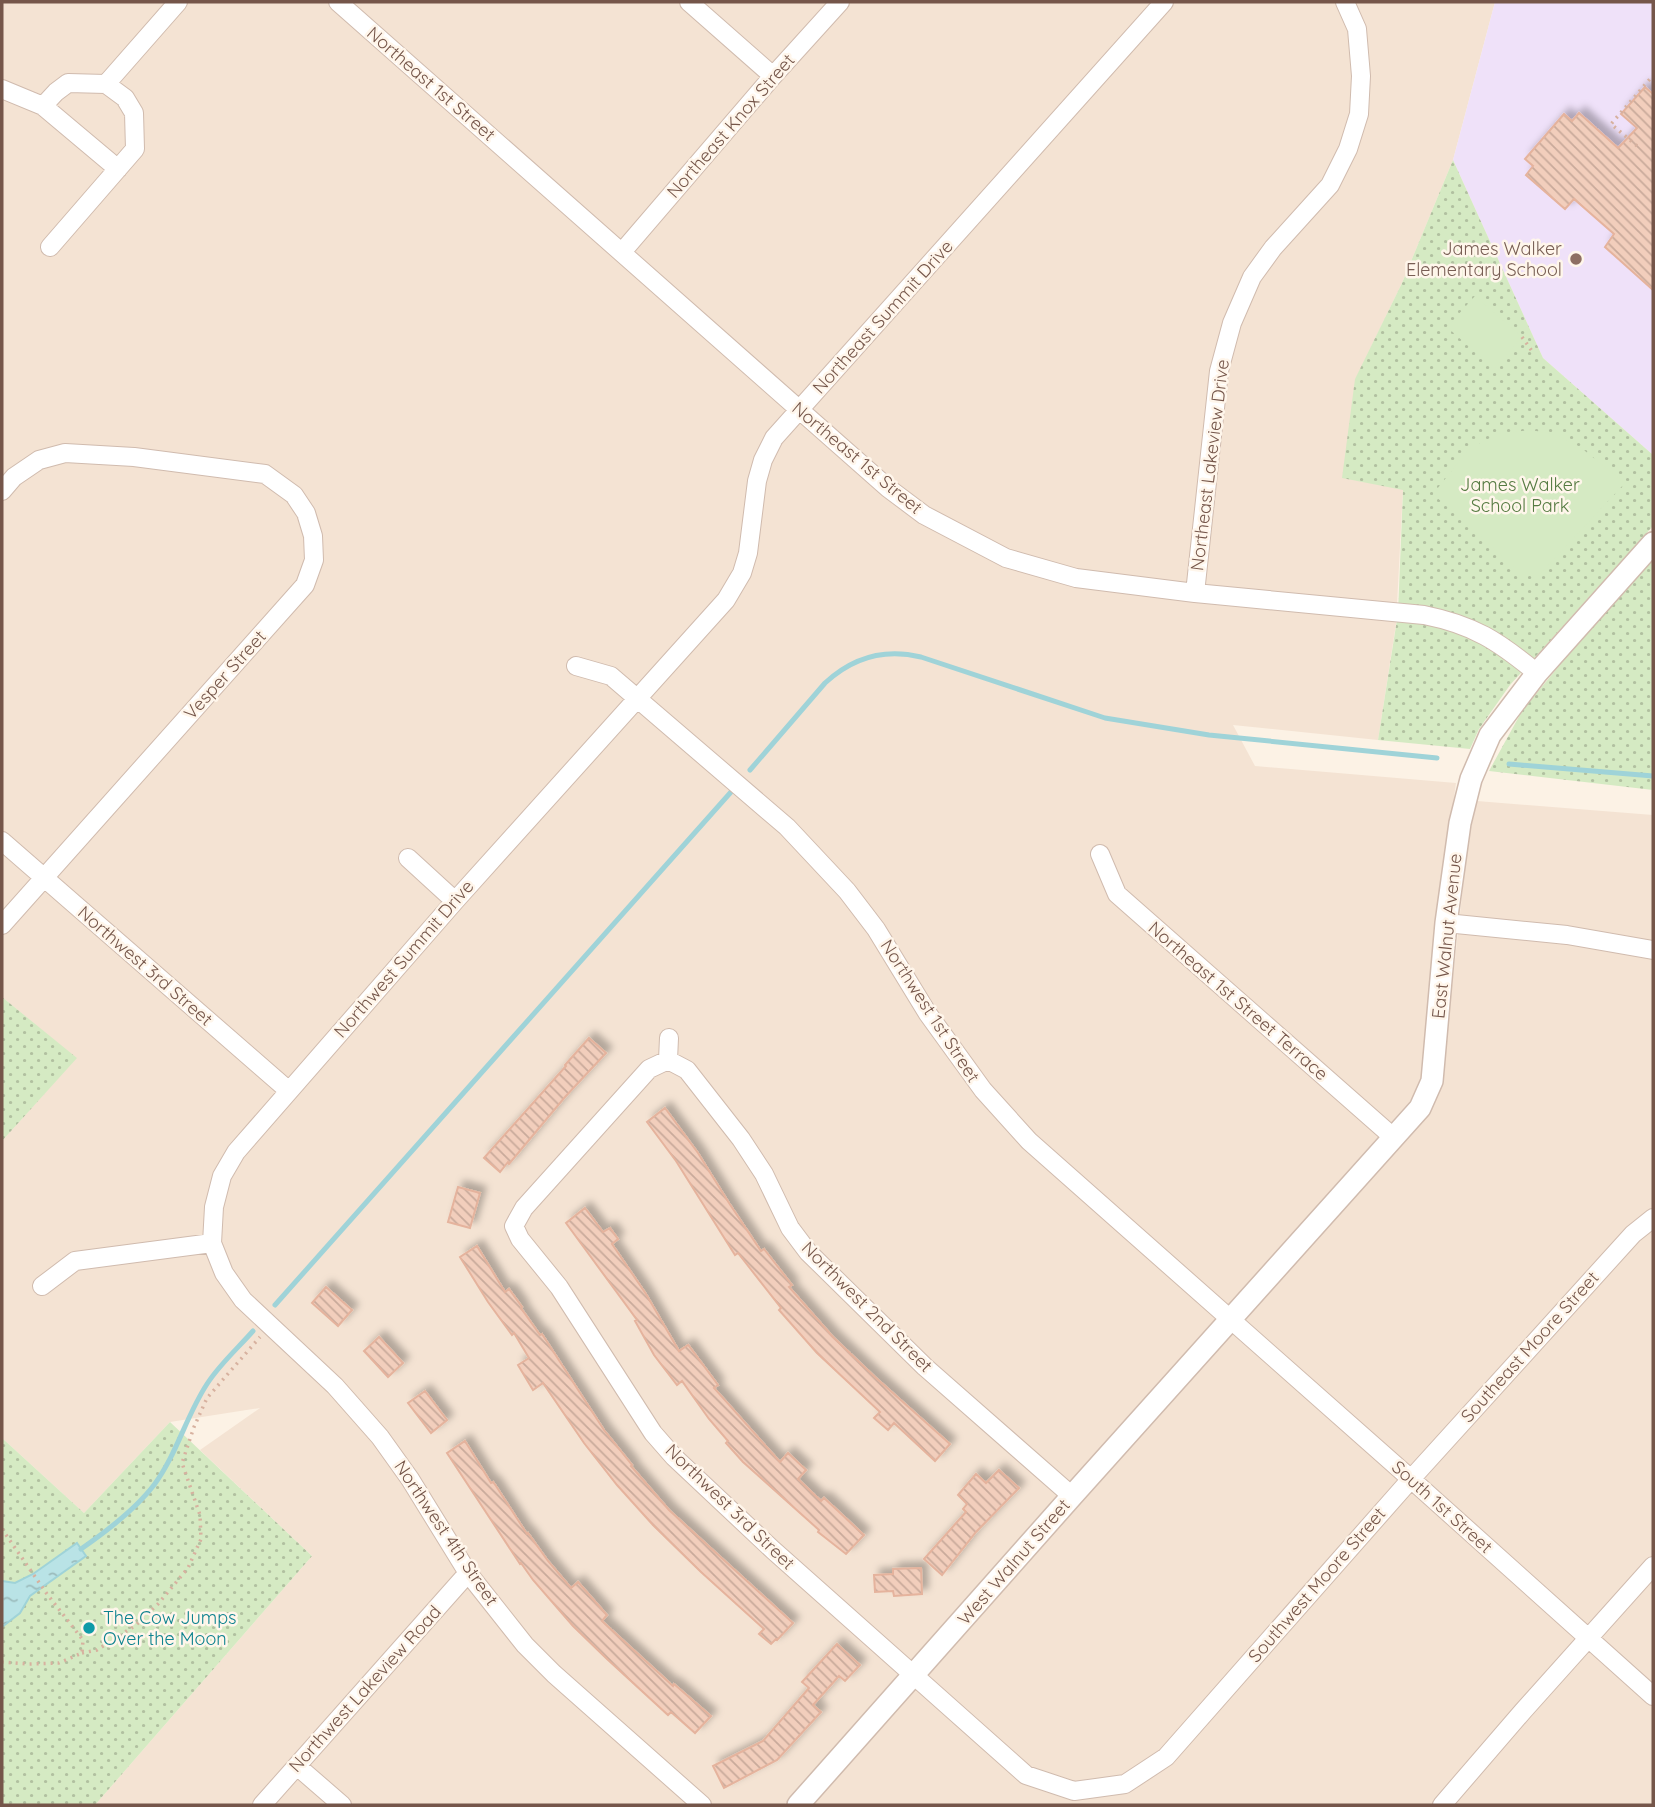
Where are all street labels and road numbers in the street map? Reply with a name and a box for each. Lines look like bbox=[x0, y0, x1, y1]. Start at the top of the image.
street label: Northeast 1st Street bbox=[362, 21, 500, 146]
street label: Northeast Knox Street bbox=[662, 49, 800, 203]
street label: Northeast Summit Drive bbox=[807, 235, 958, 398]
street label: Northeast Lakeview Drive bbox=[1185, 358, 1234, 572]
street label: Northeast 1st Street bbox=[787, 396, 927, 519]
street label: Vesper Street bbox=[179, 625, 271, 724]
street label: East Walnut Avenue bbox=[1426, 852, 1467, 1020]
street label: Northwest Summit Drive bbox=[329, 875, 478, 1042]
street label: Northwest 3rd Street bbox=[73, 901, 218, 1031]
street label: Northeast 1st Street Terrace bbox=[1144, 916, 1333, 1085]
street label: Northwest 1st Street bbox=[876, 935, 985, 1086]
street label: Northwest 2nd Street bbox=[797, 1236, 938, 1377]
street label: Southeast Moore Street bbox=[1456, 1266, 1604, 1427]
street label: Northwest 3rd Street bbox=[661, 1439, 800, 1574]
street label: South 1st Street bbox=[1387, 1455, 1498, 1558]
street label: Northwest 4th Street bbox=[389, 1456, 504, 1610]
street label: West Walnut Street bbox=[952, 1494, 1075, 1630]
street label: Southwest Moore Street bbox=[1243, 1502, 1390, 1667]
street label: Northwest Lakeview Road bbox=[284, 1600, 446, 1777]

